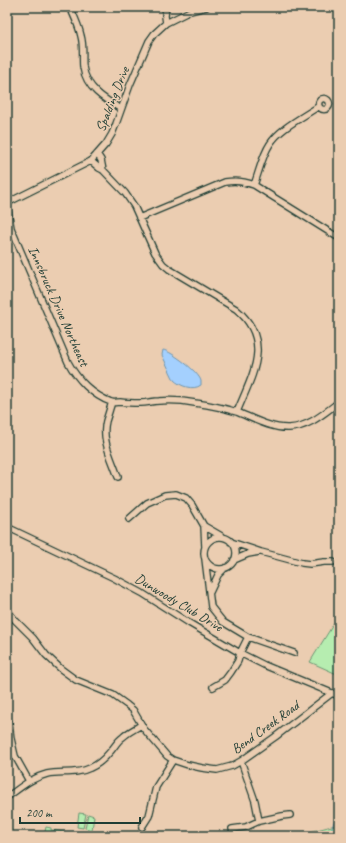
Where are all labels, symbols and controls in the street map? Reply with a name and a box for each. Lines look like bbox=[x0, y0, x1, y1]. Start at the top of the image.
street label: Spalding Drive bbox=[92, 63, 134, 134]
street label: Innsbruck Drive Northeast bbox=[24, 243, 93, 370]
street label: Dunwoody Club Drive bbox=[132, 570, 227, 636]
street label: Bend Creek Road bbox=[228, 696, 304, 758]
scale bar bbox=[20, 799, 140, 825]
text: 200 m bbox=[26, 805, 53, 821]

